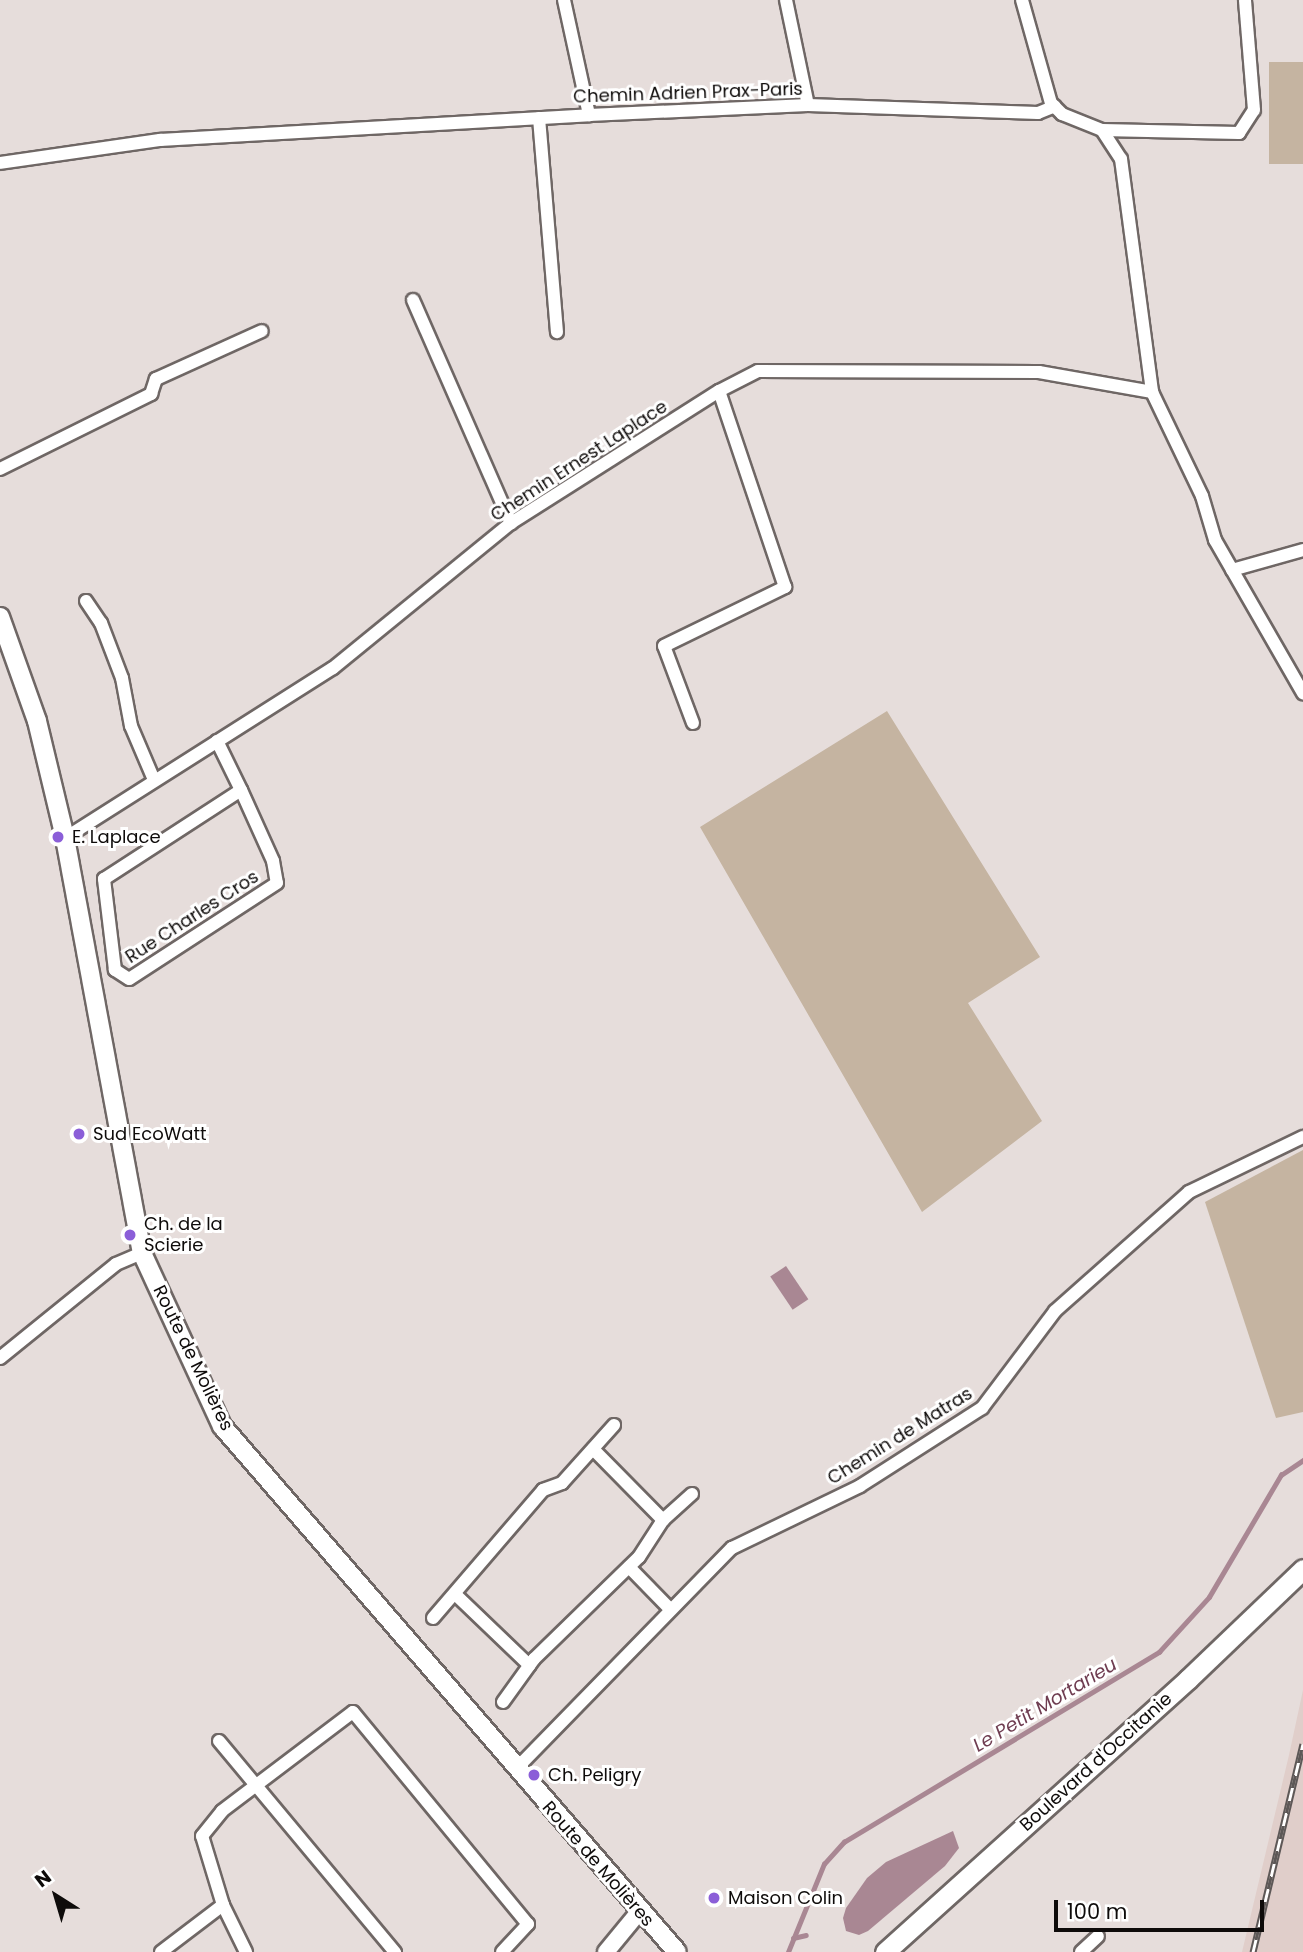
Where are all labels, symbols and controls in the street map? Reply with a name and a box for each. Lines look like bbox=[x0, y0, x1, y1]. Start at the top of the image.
street label: Chemin Adrien Prax-Paris bbox=[573, 78, 803, 108]
street label: Chemin Ernest Laplace bbox=[487, 396, 671, 526]
place label: E. Laplace bbox=[72, 826, 161, 848]
marker: E. Laplace bbox=[50, 829, 66, 845]
street label: Rue Charles Cros bbox=[122, 866, 262, 968]
place label: Sud EcoWatt bbox=[93, 1123, 207, 1145]
marker: Sud EcoWatt bbox=[71, 1126, 87, 1142]
place label: Ch. de la Scierie bbox=[144, 1214, 223, 1256]
marker: Ch. de la Scierie bbox=[122, 1227, 138, 1243]
street label: Route de Molières bbox=[148, 1282, 238, 1434]
street label: Chemin de Matras bbox=[824, 1383, 976, 1489]
water label: Le Petit Mortarieu bbox=[969, 1653, 1121, 1757]
street label: Boulevard d'Occitanie bbox=[1016, 1688, 1176, 1836]
place label: Ch. Peligry bbox=[548, 1764, 641, 1786]
marker: Ch. Peligry bbox=[526, 1767, 542, 1783]
street label: Route de Molières bbox=[538, 1797, 658, 1931]
north arrow bbox=[21, 1861, 91, 1931]
text: N bbox=[29, 1864, 57, 1894]
scale bar bbox=[1058, 1885, 1268, 1929]
place label: Maison Colin bbox=[728, 1887, 843, 1909]
marker: Maison Colin bbox=[706, 1890, 722, 1906]
text: 100 m bbox=[1067, 1897, 1127, 1926]

